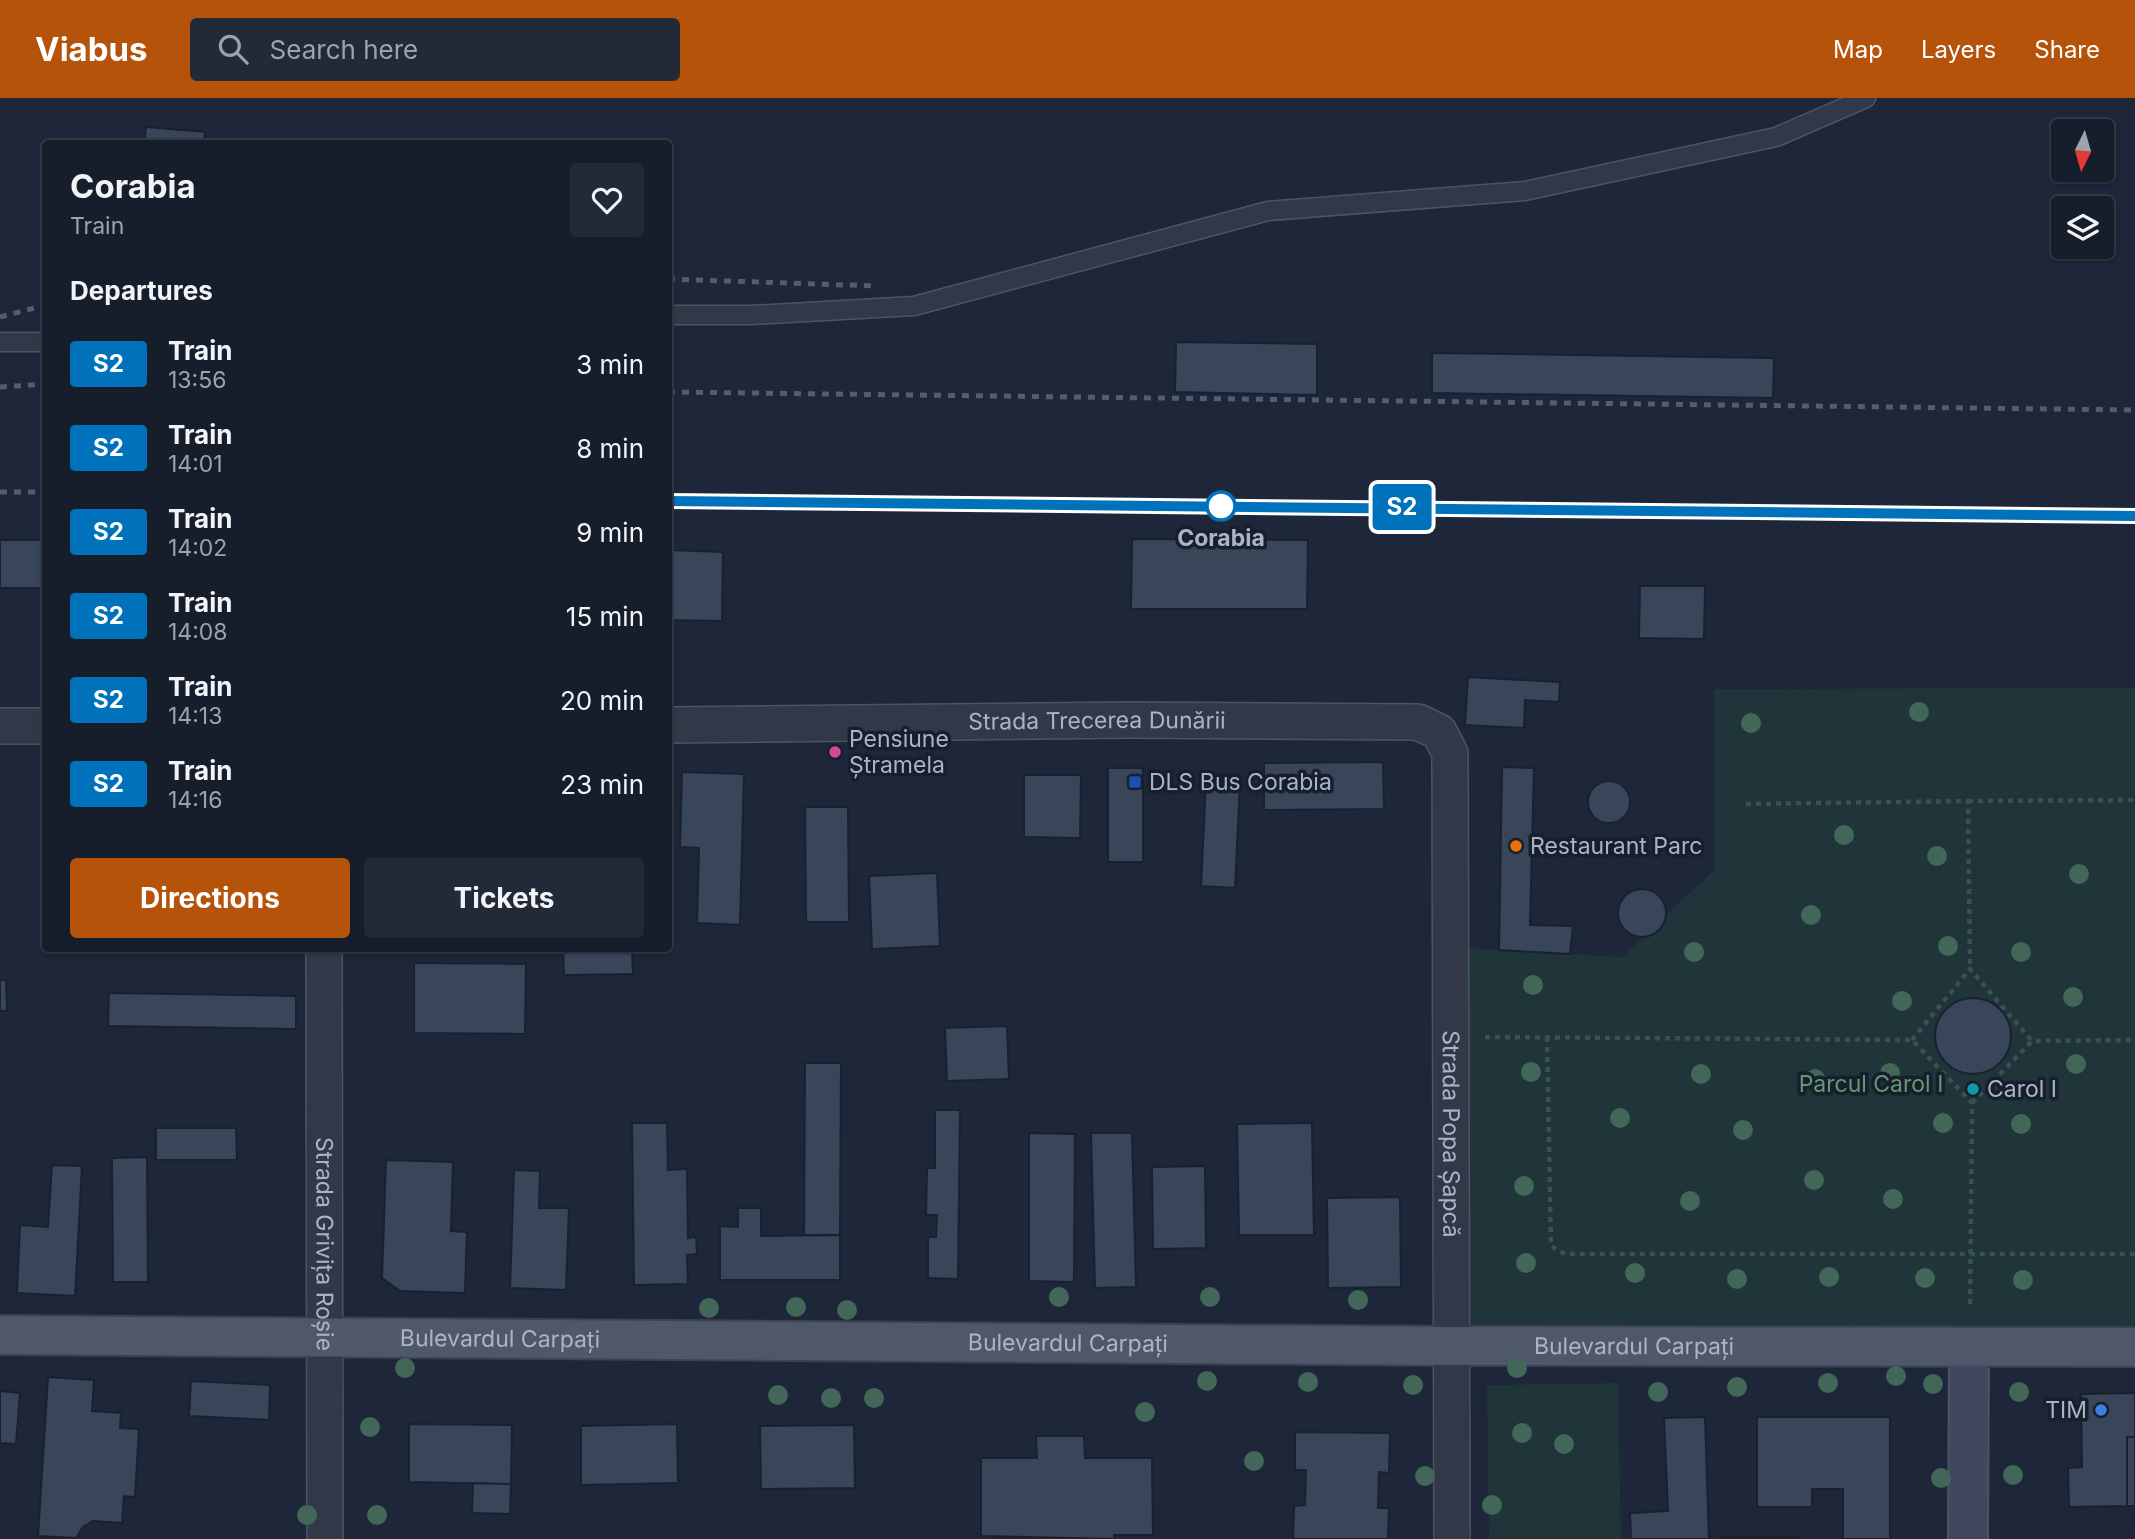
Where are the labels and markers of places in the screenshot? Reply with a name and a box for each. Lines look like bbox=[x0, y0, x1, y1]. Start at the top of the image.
marker: Corabia bbox=[1206, 491, 1236, 521]
place label: Corabia bbox=[1177, 524, 1265, 552]
place label: Pensiune Ștramela bbox=[849, 725, 949, 779]
marker: Pensiune Ștramela bbox=[827, 744, 843, 760]
place label: DLS Bus Corabia bbox=[1149, 768, 1332, 796]
marker: DLS Bus Corabia bbox=[1127, 774, 1143, 790]
place label: Restaurant Parc bbox=[1530, 832, 1702, 860]
marker: Restaurant Parc bbox=[1508, 838, 1524, 854]
place label: Carol I bbox=[1987, 1075, 2057, 1103]
marker: Carol I bbox=[1965, 1081, 1981, 1097]
place label: TIM bbox=[2045, 1396, 2087, 1424]
marker: TIM bbox=[2093, 1402, 2109, 1418]

